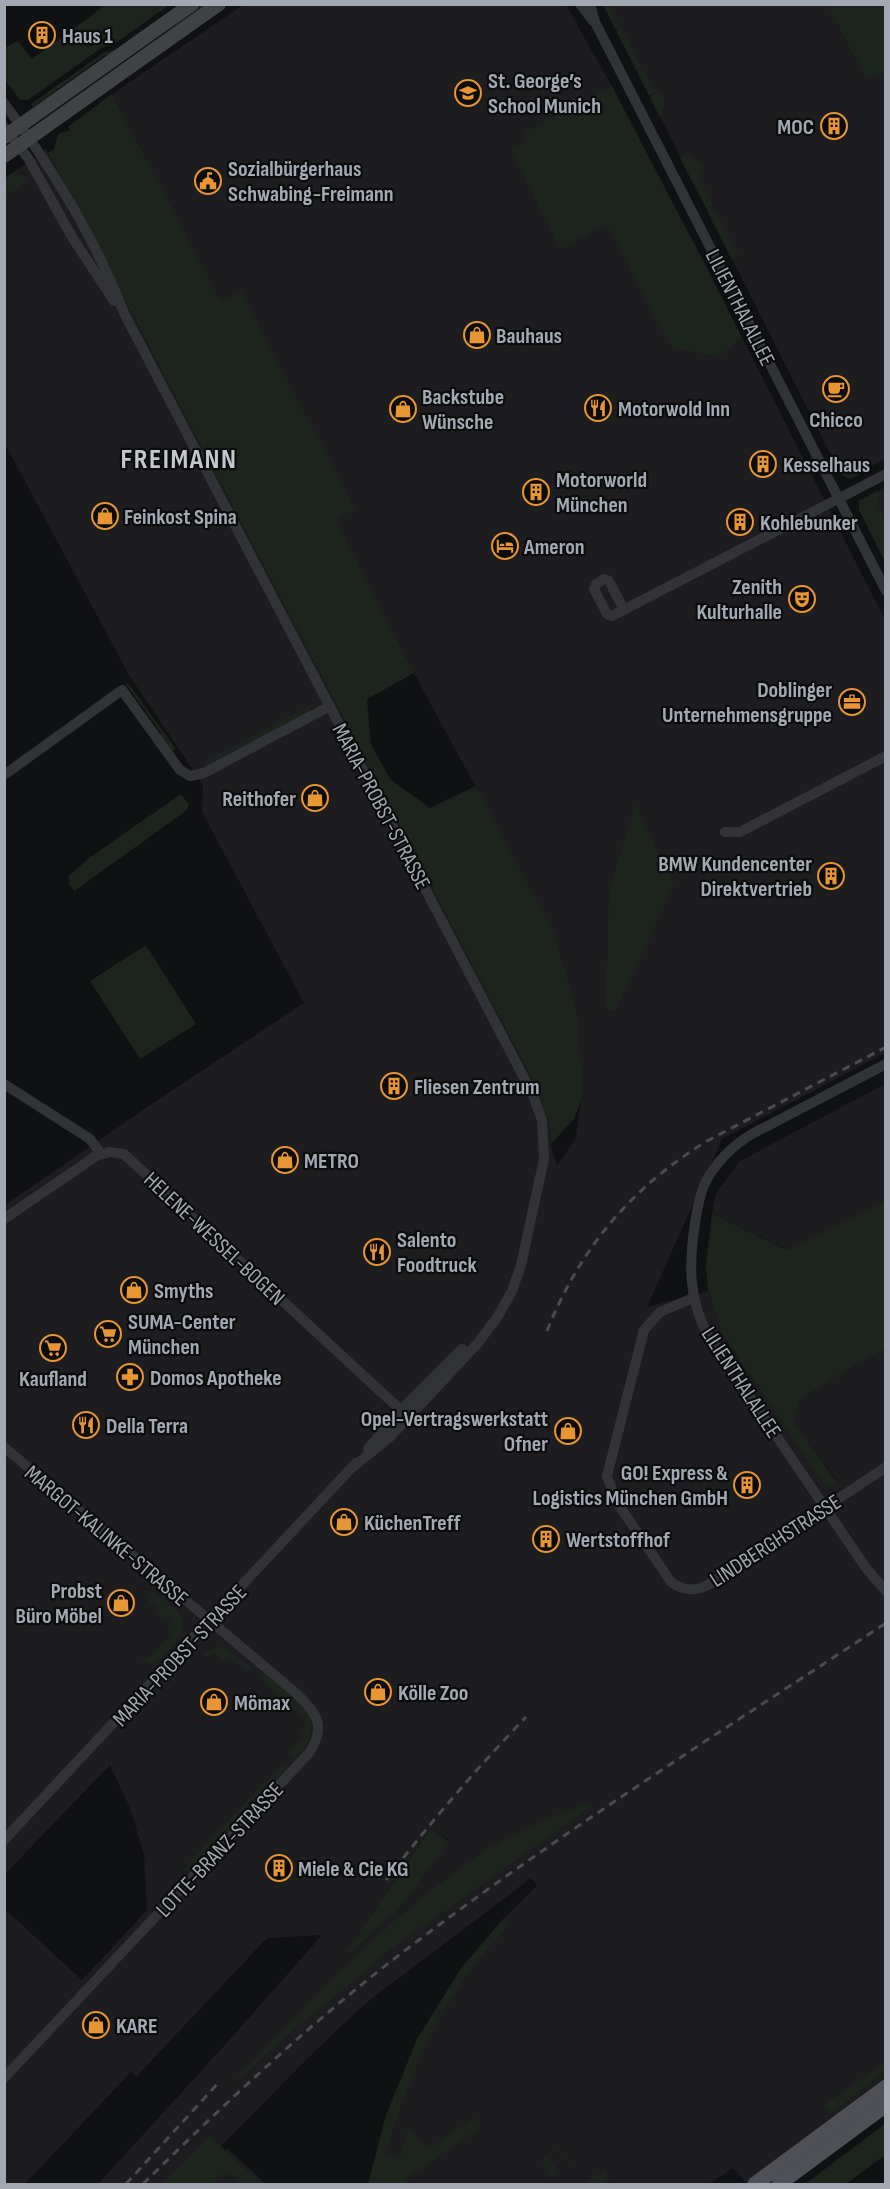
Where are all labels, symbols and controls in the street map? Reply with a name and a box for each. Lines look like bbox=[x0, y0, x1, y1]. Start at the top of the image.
building icon: Haus 1 bbox=[27, 20, 57, 50]
place label: Haus 1 bbox=[62, 23, 113, 50]
place label: St. George’s School Munich bbox=[488, 68, 601, 120]
school or university icon: St. George’s School Munich bbox=[453, 78, 483, 108]
building icon: MOC bbox=[819, 111, 849, 141]
place label: MOC bbox=[777, 114, 814, 141]
place label: Sozialbürgerhaus Schwabing-Freimann bbox=[228, 156, 394, 208]
public building icon: Sozialbürgerhaus Schwabing-Freimann bbox=[193, 166, 223, 196]
street label: LILIENTHALALLEE bbox=[699, 245, 781, 370]
shop icon: Bauhaus bbox=[462, 320, 492, 350]
place label: Bauhaus bbox=[496, 323, 562, 350]
cafe icon: Chicco bbox=[821, 374, 851, 404]
place label: Backstube Wünsche bbox=[422, 384, 504, 436]
restaurant icon: Motorwold Inn bbox=[583, 393, 613, 423]
shop icon: Backstube Wünsche bbox=[388, 394, 418, 424]
place label: Motorwold Inn bbox=[618, 396, 730, 423]
place label: Chicco bbox=[809, 407, 863, 434]
district label: FREIMANN bbox=[121, 443, 237, 476]
building icon: Kesselhaus bbox=[748, 449, 778, 479]
place label: Kesselhaus bbox=[783, 452, 870, 479]
place label: Motorworld München bbox=[556, 467, 647, 519]
building icon: Motorworld München bbox=[521, 477, 551, 507]
shop icon: Feinkost Spina bbox=[90, 501, 120, 531]
place label: Feinkost Spina bbox=[124, 504, 237, 531]
building icon: Kohlebunker bbox=[725, 507, 755, 537]
place label: Kohlebunker bbox=[760, 510, 858, 537]
hotel icon: Ameron bbox=[490, 531, 520, 561]
place label: Ameron bbox=[523, 534, 585, 561]
place label: Zenith Kulturhalle bbox=[697, 574, 782, 626]
theatre icon: Zenith Kulturhalle bbox=[787, 584, 817, 614]
place label: Doblinger Unternehmensgruppe bbox=[662, 677, 832, 729]
office icon: Doblinger Unternehmensgruppe bbox=[837, 687, 867, 717]
street label: MARIA-PROBST-STRASSE bbox=[325, 719, 436, 894]
shop icon: Reithofer bbox=[300, 783, 330, 813]
place label: Reithofer bbox=[222, 786, 296, 813]
place label: BMW Kundencenter Direktvertrieb bbox=[658, 851, 812, 903]
building icon: BMW Kundencenter Direktvertrieb bbox=[816, 861, 846, 891]
building icon: Fliesen Zentrum bbox=[379, 1071, 409, 1101]
place label: Fliesen Zentrum bbox=[414, 1074, 540, 1101]
shop icon: METRO bbox=[270, 1145, 300, 1175]
place label: METRO bbox=[304, 1148, 359, 1175]
street label: HELENE-WESSEL-BOGEN bbox=[138, 1167, 290, 1311]
place label: Salento Foodtruck bbox=[397, 1227, 477, 1279]
restaurant icon: Salento Foodtruck bbox=[362, 1237, 392, 1267]
shop icon: Smyths bbox=[119, 1275, 149, 1305]
place label: Smyths bbox=[154, 1278, 213, 1305]
place label: SUMA-Center München bbox=[128, 1309, 236, 1361]
supermarket icon: SUMA-Center München bbox=[93, 1319, 123, 1349]
street label: LILIENTHALALLEE bbox=[695, 1322, 787, 1443]
supermarket icon: Kaufland bbox=[38, 1333, 68, 1363]
pharmacy icon: Domos Apotheke bbox=[115, 1362, 145, 1392]
place label: Domos Apotheke bbox=[150, 1365, 282, 1392]
place label: Kaufland bbox=[19, 1366, 87, 1393]
place label: Opel-Vertragswerkstatt Ofner bbox=[361, 1406, 548, 1458]
restaurant icon: Della Terra bbox=[71, 1410, 101, 1440]
place label: Della Terra bbox=[106, 1413, 188, 1440]
shop icon: Opel-Vertragswerkstatt Ofner bbox=[553, 1416, 583, 1446]
street label: MARGOT-KALINKE-STRASSE bbox=[19, 1460, 193, 1612]
place label: GO! Express & Logistics München GmbH bbox=[532, 1460, 728, 1512]
building icon: GO! Express & Logistics München GmbH bbox=[732, 1470, 762, 1500]
street label: LINDBERGHSTRASSE bbox=[705, 1489, 846, 1594]
shop icon: KüchenTreff bbox=[329, 1507, 359, 1537]
place label: KüchenTreff bbox=[364, 1510, 462, 1537]
building icon: Wertstoffhof bbox=[531, 1524, 561, 1554]
place label: Wertstoffhof bbox=[566, 1527, 671, 1554]
place label: Probst Büro Möbel bbox=[15, 1578, 102, 1630]
street label: MARIA-PROBST-STRASSE bbox=[107, 1579, 253, 1733]
shop icon: Probst Büro Möbel bbox=[106, 1588, 136, 1618]
shop icon: Kölle Zoo bbox=[363, 1677, 393, 1707]
place label: Kölle Zoo bbox=[398, 1680, 468, 1707]
shop icon: Mömax bbox=[199, 1687, 229, 1717]
place label: Mömax bbox=[234, 1690, 290, 1717]
street label: LOTTE-BRANZ-STRASSE bbox=[151, 1777, 290, 1923]
building icon: Miele & Cie KG bbox=[264, 1853, 294, 1883]
place label: Miele & Cie KG bbox=[298, 1856, 409, 1883]
shop icon: KARE bbox=[81, 2010, 111, 2040]
place label: KARE bbox=[116, 2013, 158, 2040]

